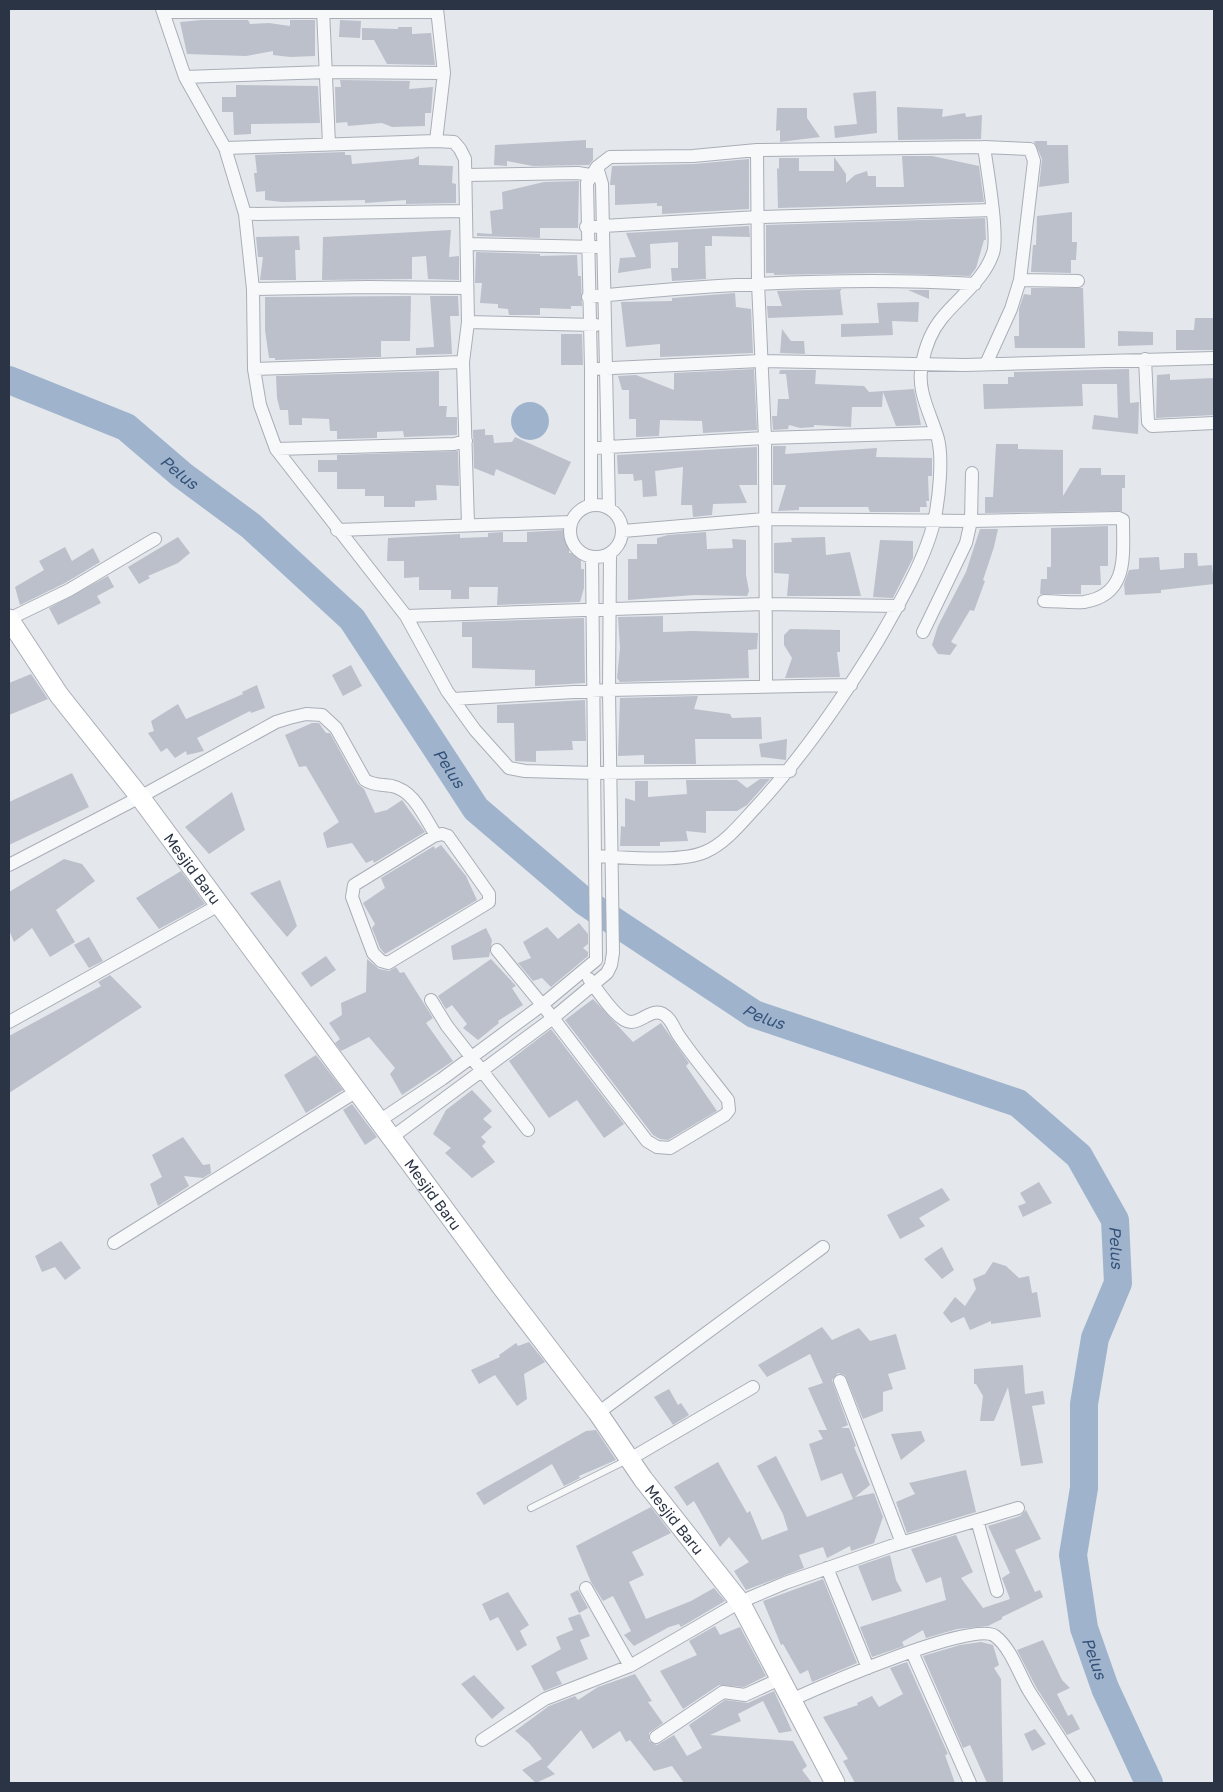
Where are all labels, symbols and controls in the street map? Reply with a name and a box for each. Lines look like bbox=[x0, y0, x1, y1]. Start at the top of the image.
water label: Pelus bbox=[156, 451, 203, 494]
water label: Pelus bbox=[429, 745, 470, 793]
street label: Mesjid Baru bbox=[161, 829, 225, 908]
water label: Pelus bbox=[739, 999, 789, 1034]
street label: Mesjid Baru bbox=[401, 1155, 465, 1233]
water label: Pelus bbox=[1105, 1225, 1127, 1271]
street label: Mesjid Baru bbox=[642, 1481, 708, 1558]
water label: Pelus bbox=[1078, 1635, 1112, 1683]

